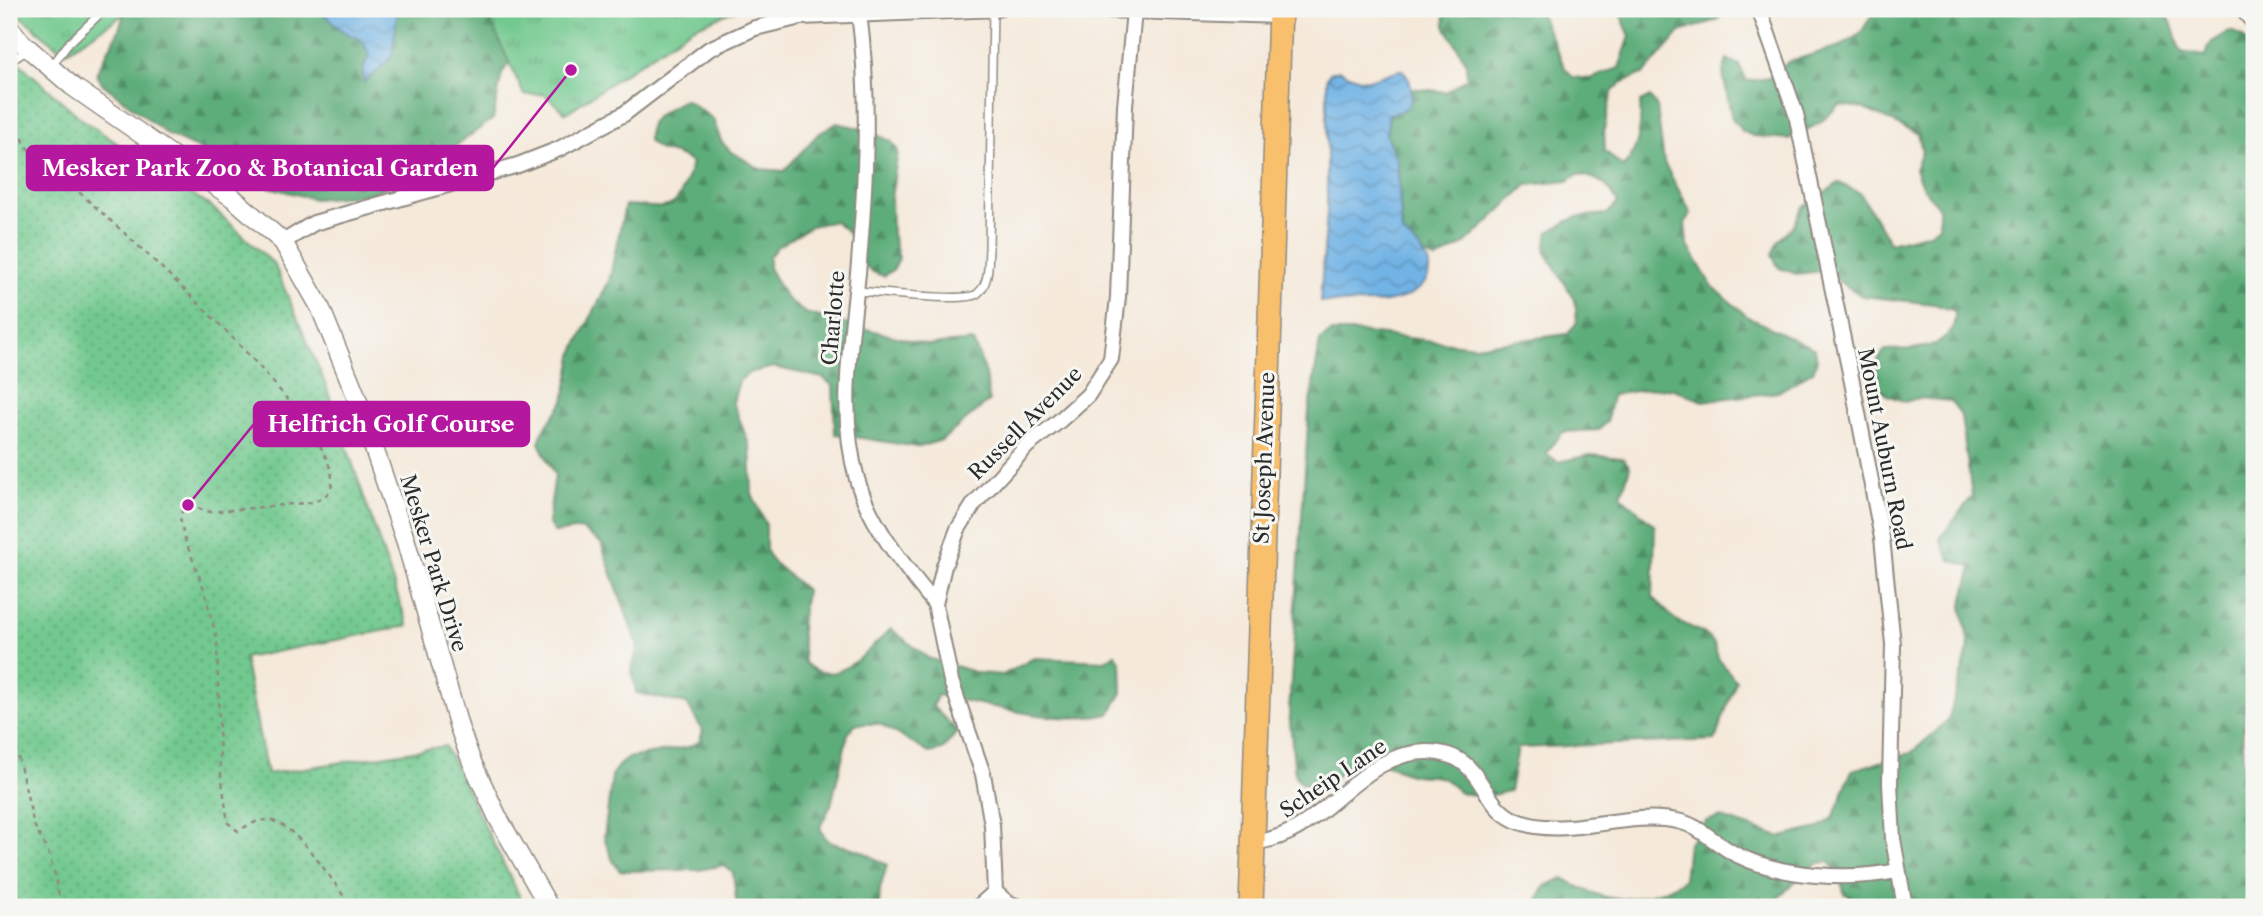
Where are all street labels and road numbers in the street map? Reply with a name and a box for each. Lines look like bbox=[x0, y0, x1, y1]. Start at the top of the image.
street label: Charlotte bbox=[816, 270, 850, 366]
street label: Mount Auburn Road bbox=[1853, 346, 1917, 552]
street label: Russell Avenue bbox=[963, 361, 1087, 485]
street label: St Joseph Avenue bbox=[1249, 372, 1279, 544]
street label: Mesker Park Drive bbox=[395, 471, 473, 655]
street label: Scheip Lane bbox=[1275, 733, 1391, 823]

